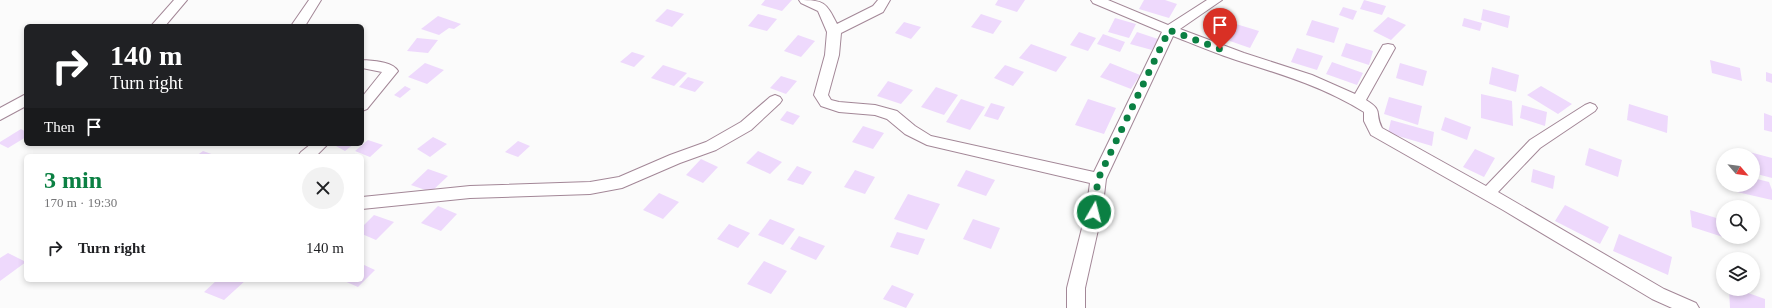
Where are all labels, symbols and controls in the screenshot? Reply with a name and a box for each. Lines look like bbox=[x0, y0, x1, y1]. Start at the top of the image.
pin bbox=[1203, 8, 1237, 49]
icon: arrive bbox=[1209, 14, 1231, 36]
icon: right bbox=[44, 40, 96, 92]
text: 140 m bbox=[110, 40, 182, 71]
text: Turn right bbox=[110, 73, 183, 93]
icon: arrive bbox=[83, 116, 105, 138]
text: Then bbox=[44, 119, 75, 135]
north arrow bbox=[1716, 148, 1760, 192]
map controls bbox=[1716, 148, 1760, 296]
text: 3 min bbox=[44, 167, 102, 193]
button: close bbox=[302, 167, 344, 209]
position arrow bbox=[1073, 191, 1115, 233]
text: 170 m · 19:30 bbox=[44, 195, 117, 210]
button: search bbox=[1716, 200, 1760, 244]
icon: right bbox=[44, 237, 66, 259]
text: Turn right bbox=[78, 240, 145, 256]
text: 140 m bbox=[306, 240, 344, 256]
button: layers bbox=[1716, 252, 1760, 296]

